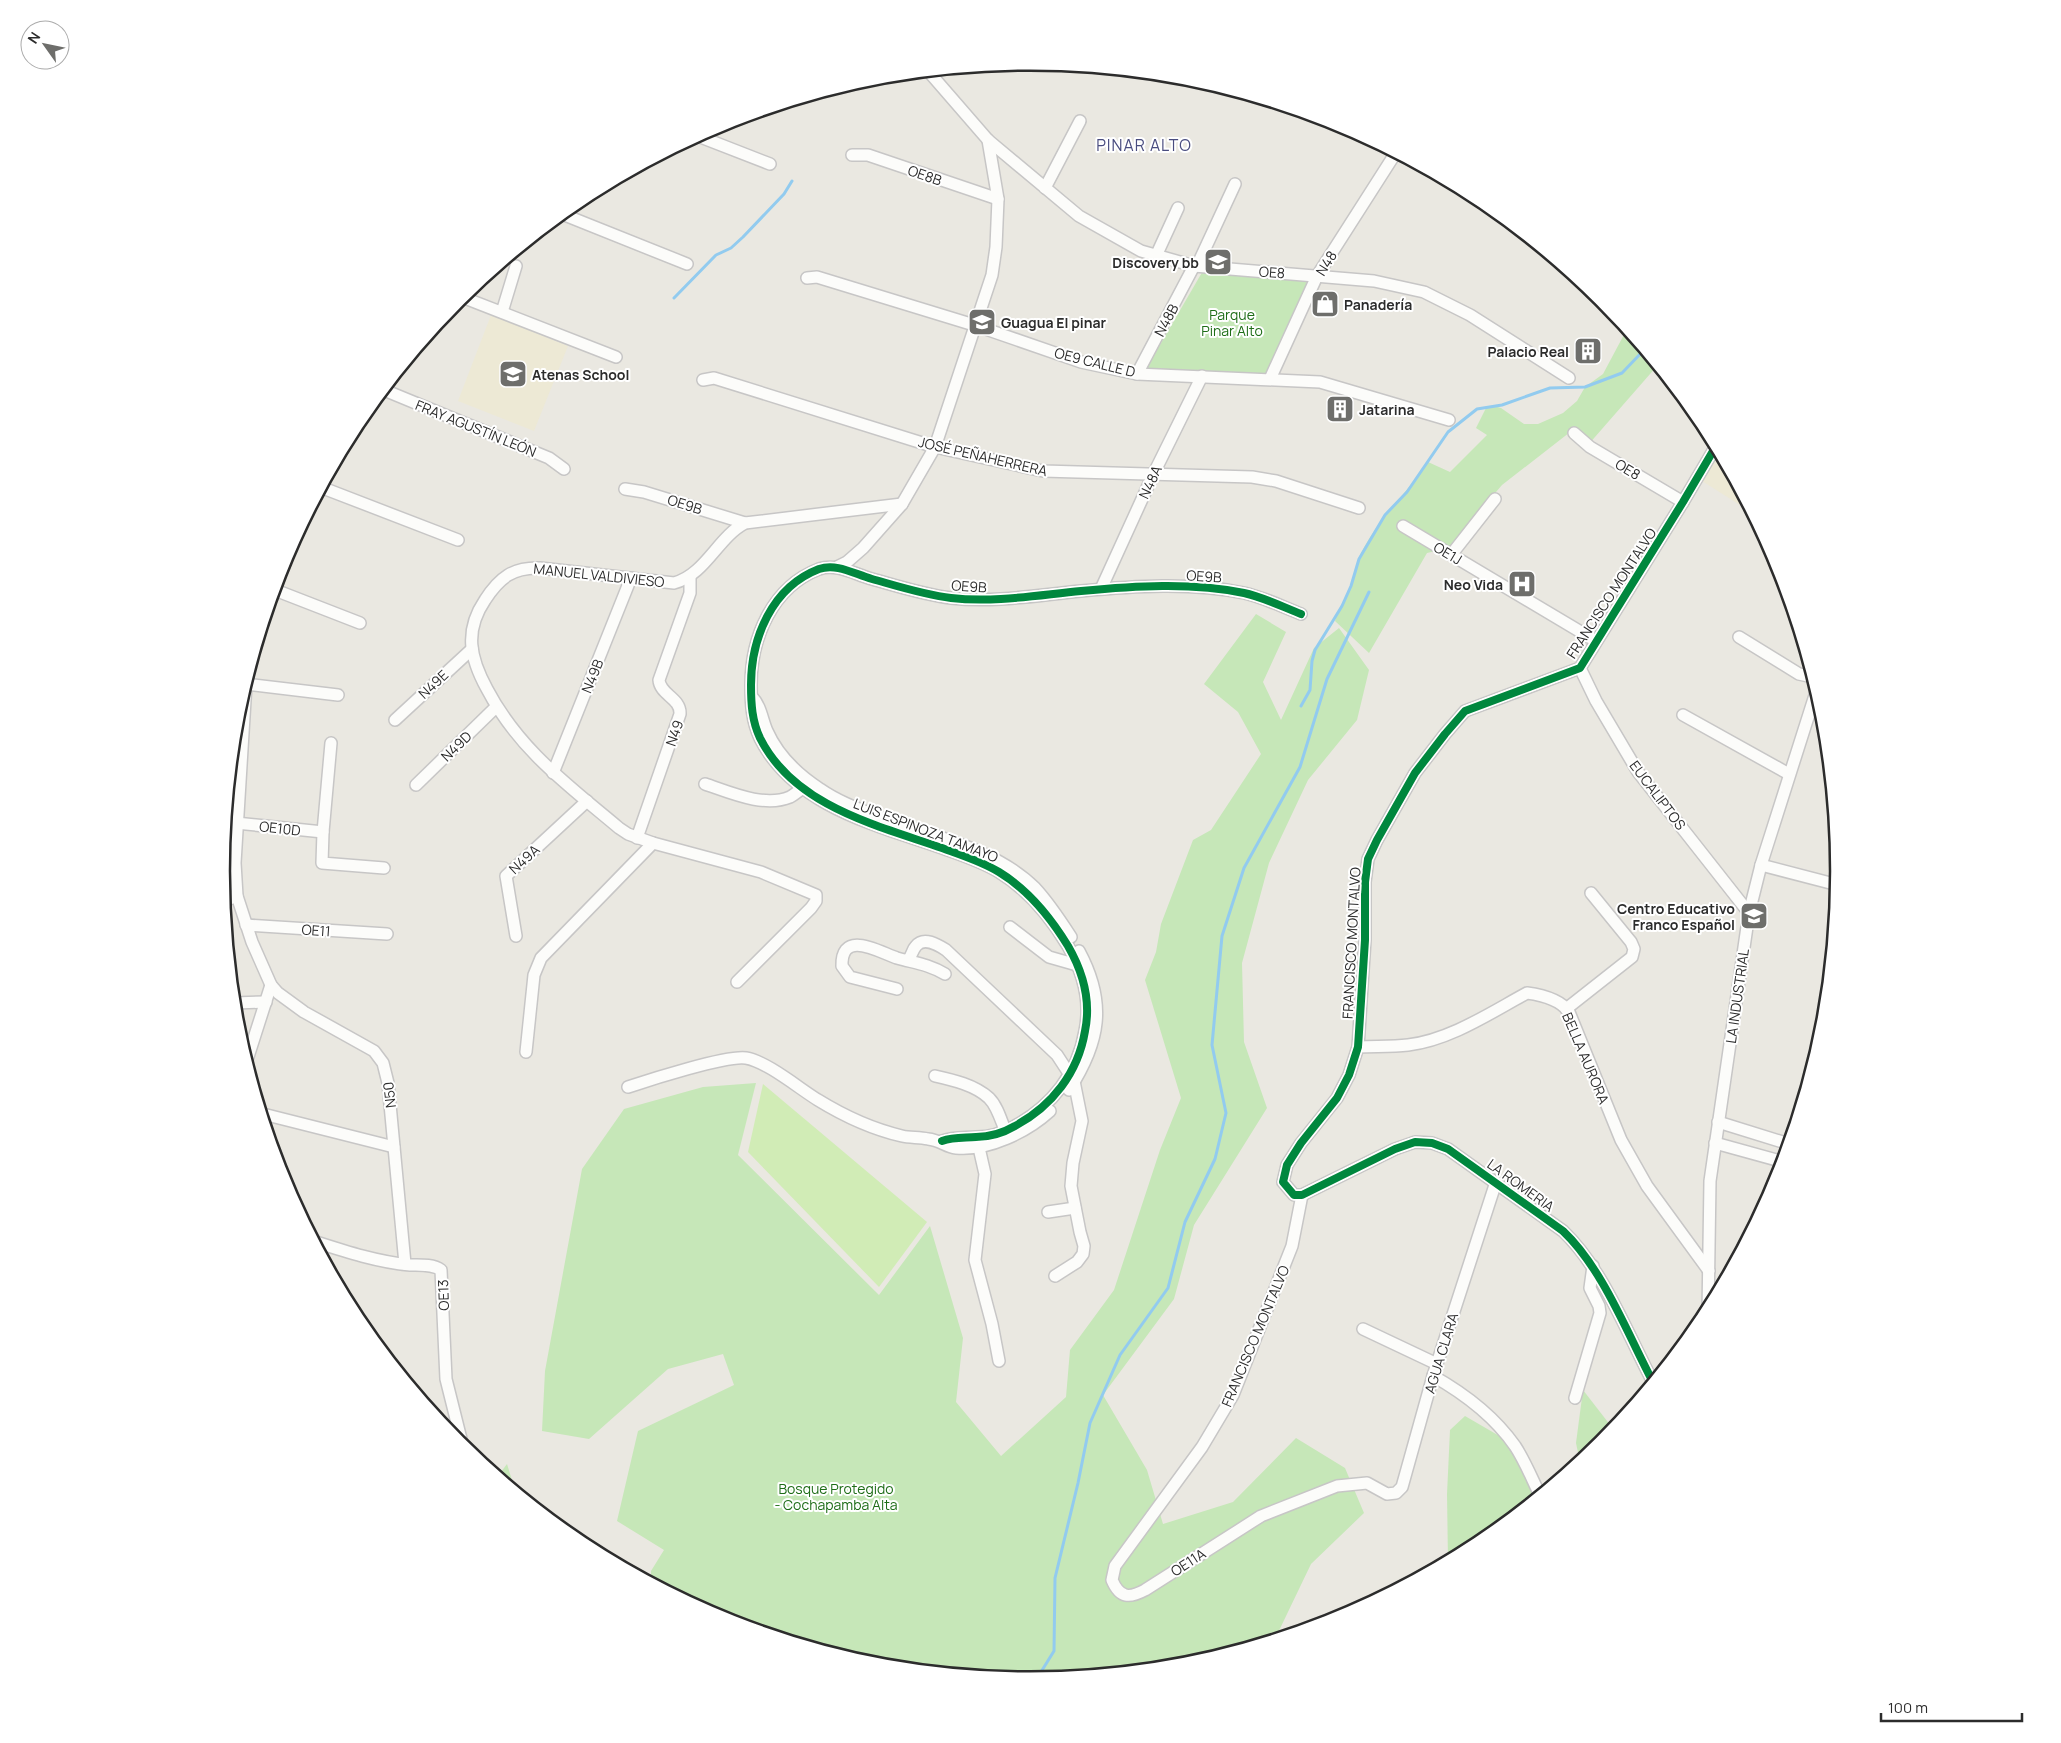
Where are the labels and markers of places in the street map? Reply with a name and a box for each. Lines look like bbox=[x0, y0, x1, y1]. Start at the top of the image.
school or university icon: Discovery bb bbox=[1203, 247, 1233, 277]
place label: Discovery bb bbox=[1112, 253, 1199, 272]
shop icon: Panadería bbox=[1310, 289, 1340, 319]
place label: Panadería bbox=[1344, 295, 1412, 314]
school or university icon: Guagua El pinar bbox=[967, 307, 997, 337]
place label: Guagua El pinar bbox=[1001, 313, 1107, 332]
building icon: Palacio Real bbox=[1573, 336, 1603, 366]
place label: Palacio Real bbox=[1487, 342, 1569, 361]
school or university icon: Atenas School bbox=[498, 359, 528, 389]
place label: Atenas School bbox=[532, 365, 629, 384]
building icon: Jatarina bbox=[1325, 394, 1355, 424]
place label: Jatarina bbox=[1359, 400, 1415, 419]
hospital icon: Neo Vida bbox=[1507, 569, 1537, 599]
place label: Neo Vida bbox=[1444, 575, 1503, 594]
place label: Centro Educativo Franco Español bbox=[1617, 899, 1735, 934]
school or university icon: Centro Educativo Franco Español bbox=[1739, 901, 1769, 931]

